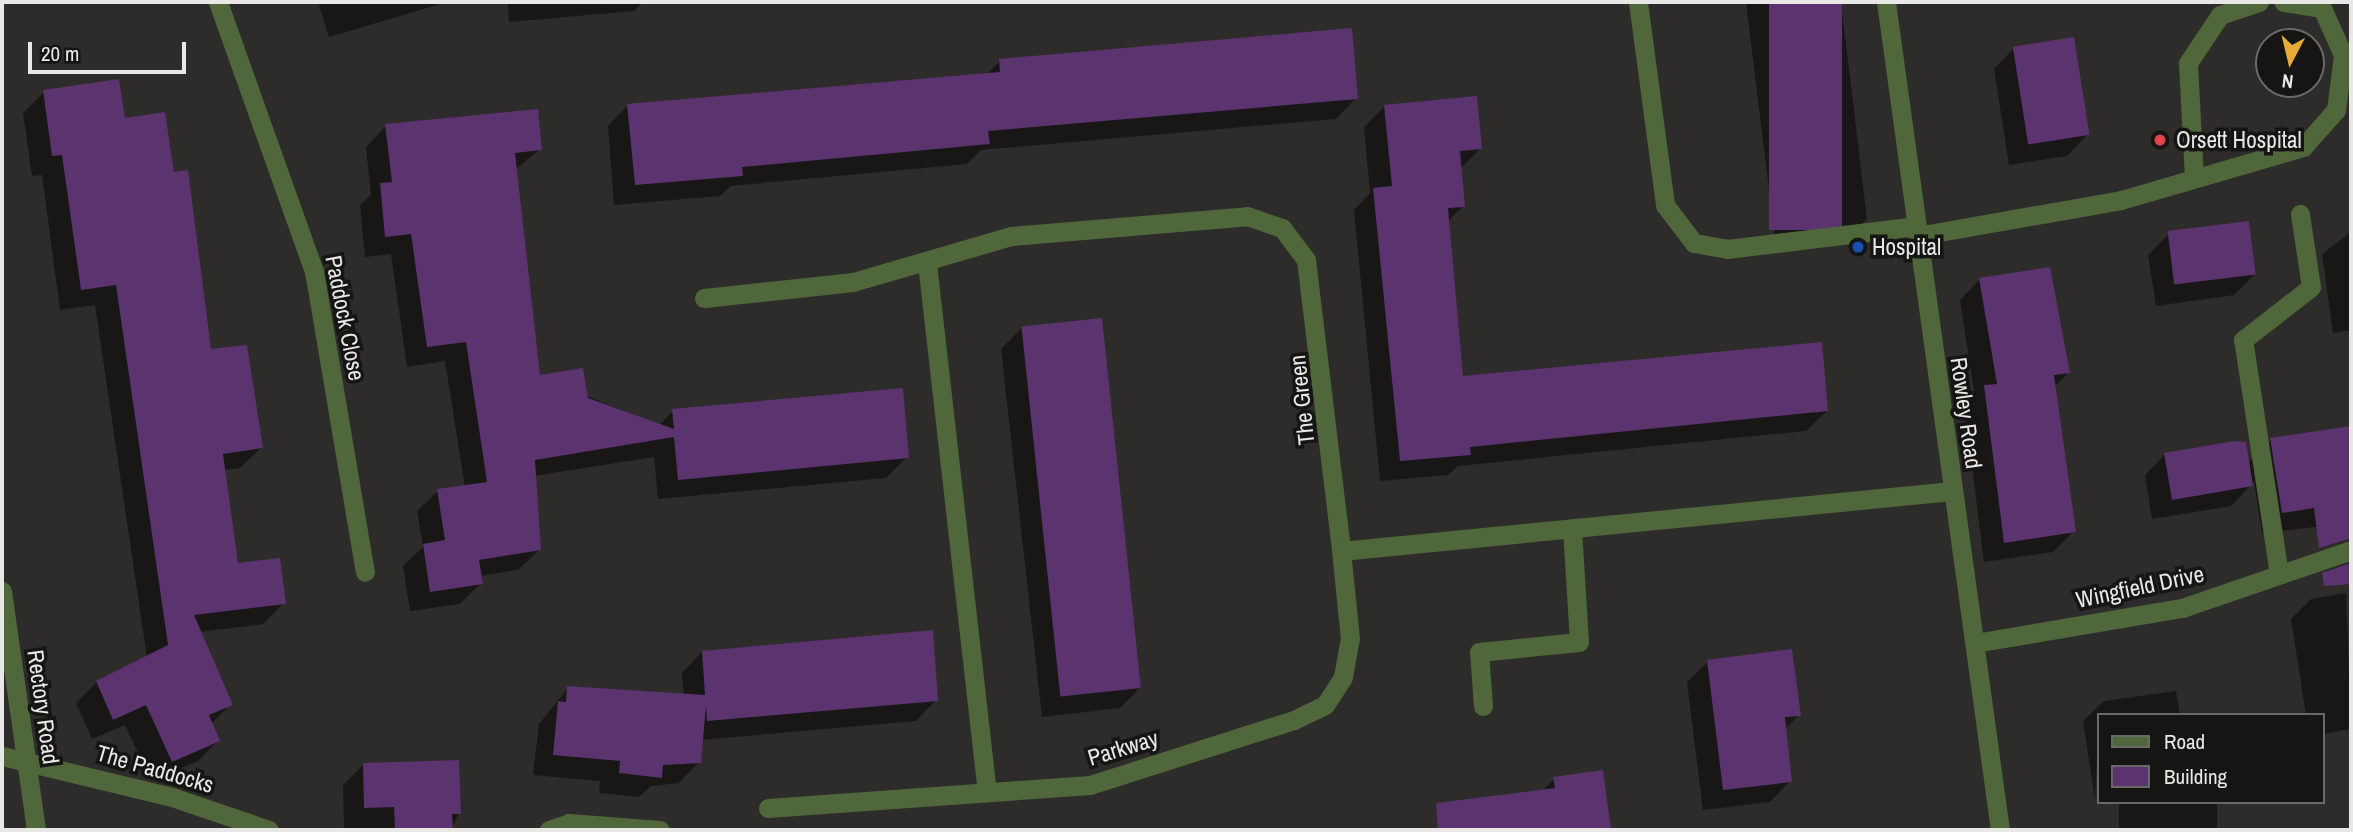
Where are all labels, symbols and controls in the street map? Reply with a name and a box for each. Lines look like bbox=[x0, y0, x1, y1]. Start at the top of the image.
scale bar bbox=[32, 28, 189, 72]
north arrow bbox=[2255, 28, 2325, 98]
text: 20 m bbox=[41, 39, 79, 68]
text: N bbox=[2281, 68, 2295, 95]
place label: Orsett Hospital bbox=[2176, 126, 2302, 154]
marker: Orsett Hospital bbox=[2150, 130, 2170, 150]
place label: Hospital bbox=[1872, 233, 1941, 261]
marker: Hospital bbox=[1850, 239, 1866, 255]
street label: Paddock Close bbox=[319, 253, 371, 383]
street label: The Green bbox=[1284, 354, 1320, 446]
street label: Rowley Road bbox=[1945, 356, 1987, 470]
street label: Wingfield Drive bbox=[2074, 560, 2206, 614]
street label: Rectory Road bbox=[21, 648, 65, 766]
legend bbox=[2098, 713, 2325, 804]
street label: Parkway bbox=[1084, 724, 1162, 772]
text: Road bbox=[2164, 727, 2205, 756]
street label: The Paddocks bbox=[93, 739, 217, 799]
text: Building bbox=[2164, 762, 2227, 791]

